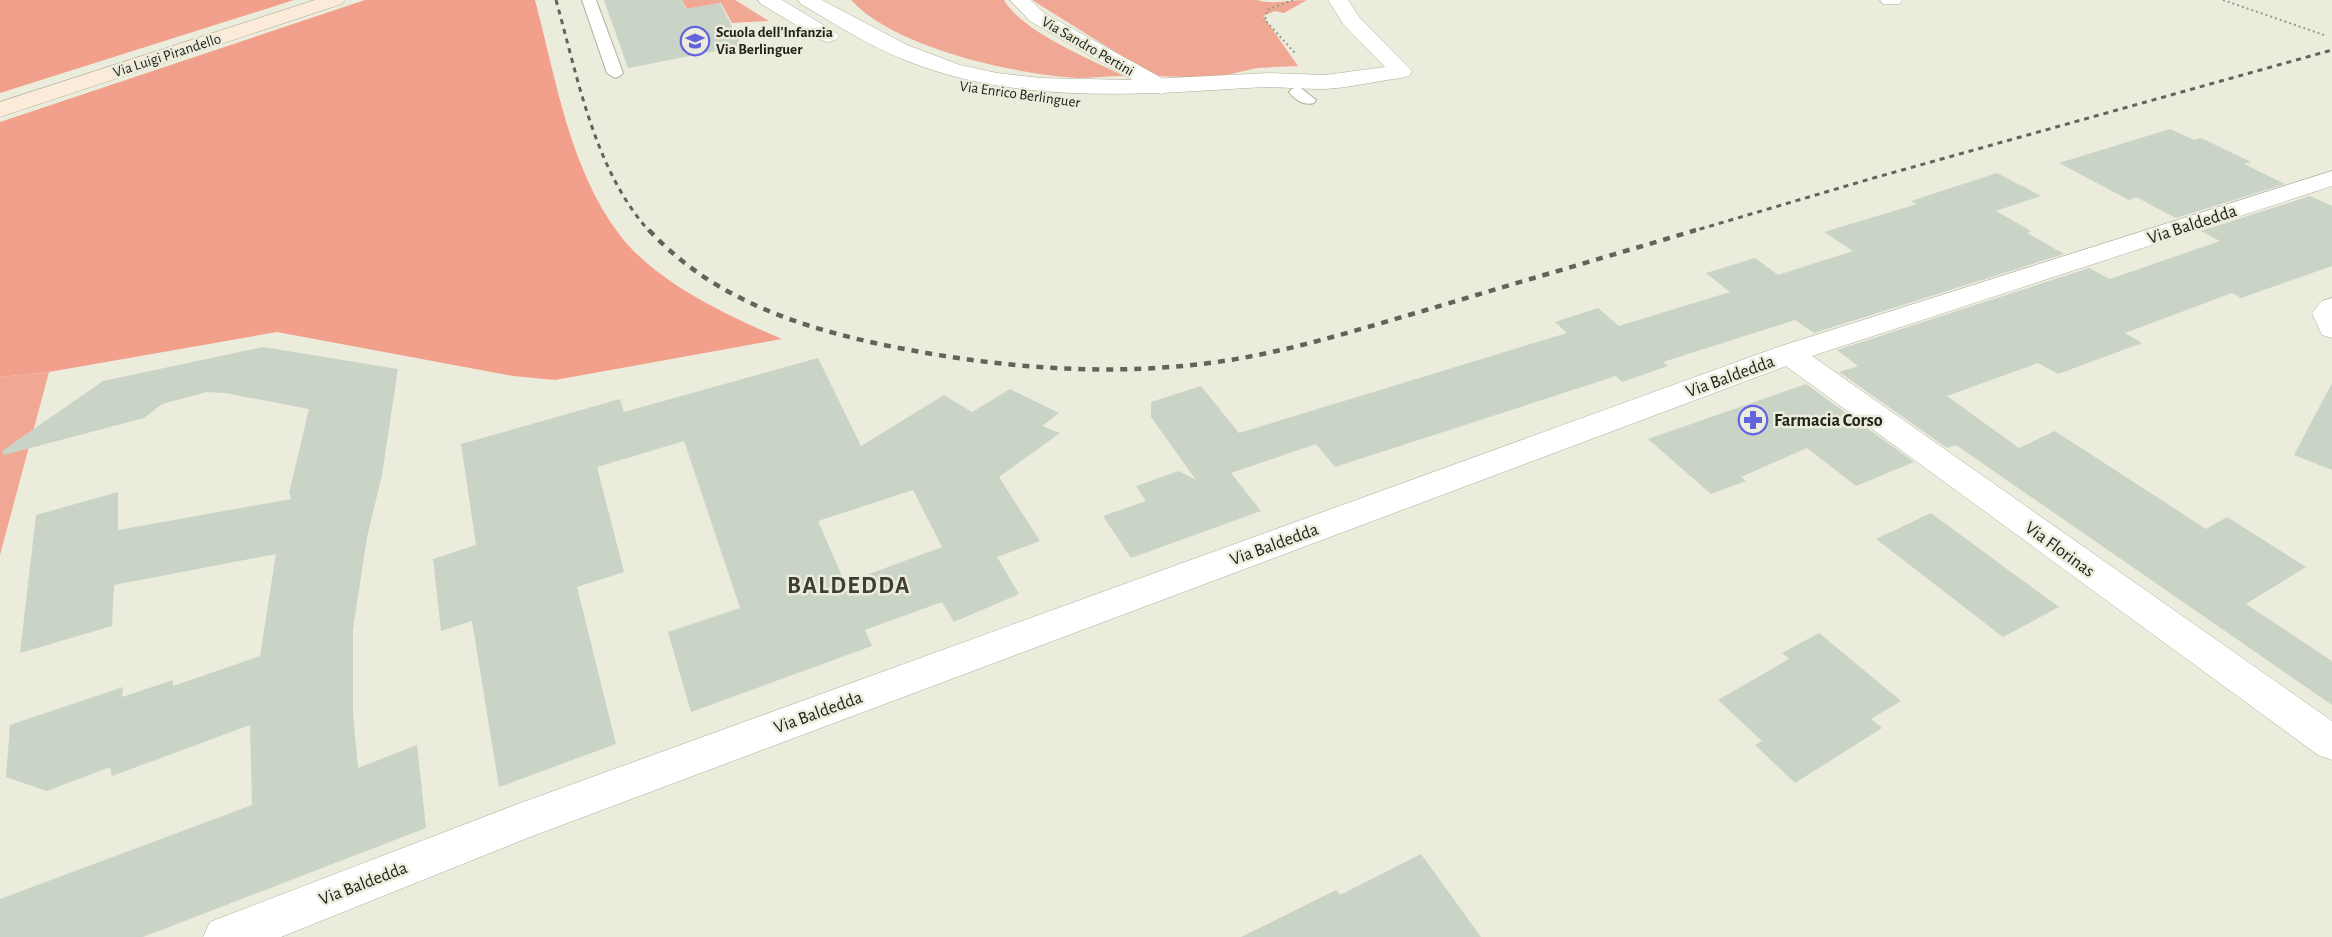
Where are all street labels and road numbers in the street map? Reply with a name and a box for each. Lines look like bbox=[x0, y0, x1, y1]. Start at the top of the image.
street label: Via Sandro Pertini bbox=[1039, 14, 1137, 79]
street label: Via Luigi Pirandello bbox=[111, 31, 223, 80]
street label: Via Enrico Berlinguer bbox=[959, 79, 1081, 110]
street label: Via Baldedda bbox=[2145, 202, 2239, 248]
street label: Via Baldedda bbox=[1684, 353, 1777, 401]
street label: Via Florinas bbox=[2021, 519, 2098, 581]
street label: Via Baldedda bbox=[1228, 521, 1321, 569]
street label: Via Baldedda bbox=[772, 689, 865, 737]
street label: Via Baldedda bbox=[317, 859, 410, 909]

